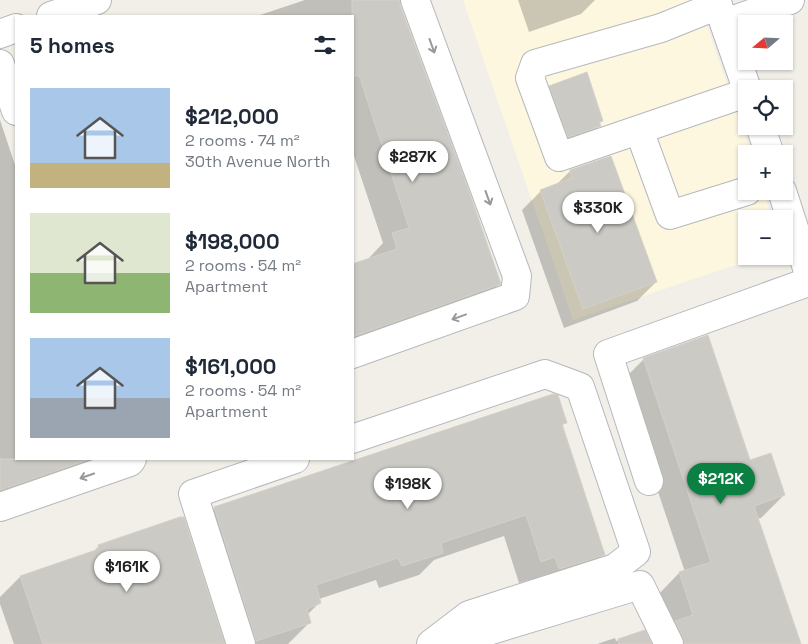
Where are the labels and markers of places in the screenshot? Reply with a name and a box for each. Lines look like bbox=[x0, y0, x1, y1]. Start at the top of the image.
pin: $287K bbox=[378, 140, 448, 183]
pin: $330K bbox=[563, 192, 633, 234]
pin: $212K bbox=[686, 462, 756, 505]
pin: $198K bbox=[373, 468, 443, 510]
pin: $161K bbox=[92, 550, 162, 593]

